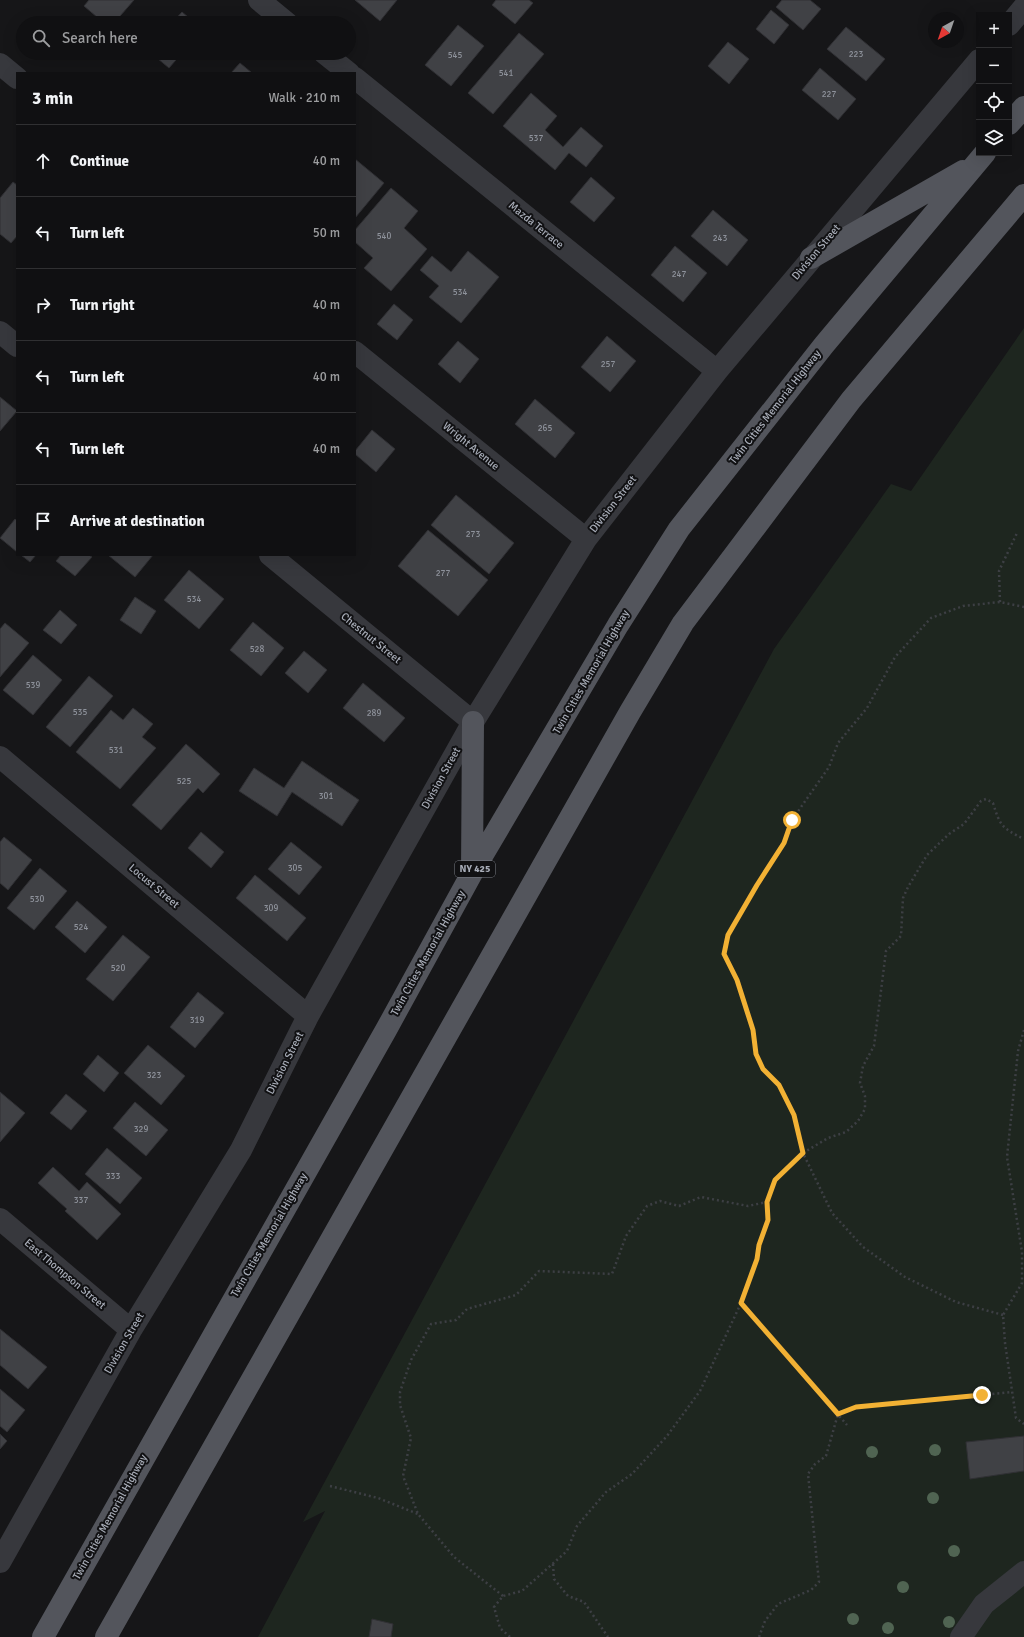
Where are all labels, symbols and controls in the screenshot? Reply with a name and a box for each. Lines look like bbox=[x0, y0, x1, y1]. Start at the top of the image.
north arrow bbox=[928, 12, 964, 48]
map controls bbox=[976, 12, 1012, 156]
button: + bbox=[976, 12, 1012, 48]
search box bbox=[16, 16, 356, 60]
icon: search bbox=[30, 27, 52, 49]
text: Search here bbox=[62, 29, 138, 47]
button: − bbox=[976, 48, 1012, 84]
house number: 223 bbox=[849, 49, 863, 60]
house number: 545 bbox=[448, 50, 462, 61]
house number: 541 bbox=[499, 68, 513, 79]
button: locate bbox=[976, 84, 1012, 120]
text: 3 min bbox=[32, 88, 73, 109]
house number: 227 bbox=[822, 89, 836, 100]
text: Walk · 210 m bbox=[269, 90, 340, 106]
button: layers bbox=[976, 120, 1012, 156]
house number: 537 bbox=[529, 133, 543, 144]
icon: ahead bbox=[32, 150, 54, 172]
text: Continue bbox=[70, 152, 129, 170]
text: 40 m bbox=[313, 153, 340, 169]
street label: Mazda Terrace bbox=[506, 199, 566, 251]
street label: Division Street bbox=[789, 221, 843, 282]
icon: left bbox=[32, 222, 54, 244]
text: Turn left bbox=[70, 224, 124, 242]
text: 50 m bbox=[313, 225, 340, 241]
house number: 540 bbox=[377, 231, 391, 242]
house number: 243 bbox=[713, 233, 727, 244]
house number: 247 bbox=[672, 269, 686, 280]
house number: 534 bbox=[453, 287, 467, 298]
icon: right bbox=[32, 294, 54, 316]
text: Turn right bbox=[70, 296, 135, 314]
text: 40 m bbox=[313, 297, 340, 313]
street label: Twin Cities Memorial Highway bbox=[726, 347, 824, 467]
house number: 257 bbox=[601, 359, 615, 370]
icon: left bbox=[32, 366, 54, 388]
text: Turn left bbox=[70, 368, 124, 386]
text: 40 m bbox=[313, 369, 340, 385]
street label: Wright Avenue bbox=[440, 419, 502, 473]
house number: 265 bbox=[538, 423, 552, 434]
icon: left bbox=[32, 438, 54, 460]
text: Turn left bbox=[70, 440, 124, 458]
text: 40 m bbox=[313, 441, 340, 457]
street label: Division Street bbox=[587, 473, 639, 535]
icon: arrive bbox=[32, 510, 54, 532]
text: Arrive at destination bbox=[70, 512, 205, 530]
house number: 273 bbox=[466, 529, 480, 540]
house number: 277 bbox=[436, 568, 450, 579]
house number: 534 bbox=[187, 594, 201, 605]
street label: Twin Cities Memorial Highway bbox=[550, 607, 632, 736]
street label: Chestnut Street bbox=[338, 610, 404, 666]
house number: 528 bbox=[250, 644, 264, 655]
house number: 539 bbox=[26, 680, 40, 691]
house number: 535 bbox=[73, 707, 87, 718]
house number: 289 bbox=[367, 708, 381, 719]
house number: 531 bbox=[109, 745, 123, 756]
street label: Division Street bbox=[419, 745, 463, 811]
house number: 525 bbox=[177, 776, 191, 787]
house number: 301 bbox=[319, 791, 333, 802]
route start bbox=[783, 811, 801, 829]
street label: Locust Street bbox=[126, 861, 182, 911]
road number: NY 425 bbox=[455, 861, 495, 877]
house number: 305 bbox=[288, 863, 302, 874]
street label: Twin Cities Memorial Highway bbox=[388, 887, 468, 1018]
house number: 530 bbox=[30, 894, 44, 905]
house number: 309 bbox=[264, 903, 278, 914]
house number: 524 bbox=[74, 922, 88, 933]
house number: 520 bbox=[111, 963, 125, 974]
house number: 319 bbox=[190, 1015, 204, 1026]
street label: Division Street bbox=[264, 1029, 306, 1096]
house number: 323 bbox=[147, 1070, 161, 1081]
house number: 329 bbox=[134, 1124, 148, 1135]
street label: Twin Cities Memorial Highway bbox=[228, 1170, 310, 1299]
house number: 333 bbox=[106, 1171, 120, 1182]
house number: 337 bbox=[74, 1195, 88, 1206]
street label: East Thompson Street bbox=[22, 1236, 108, 1312]
street label: Division Street bbox=[101, 1310, 147, 1376]
route end bbox=[973, 1386, 991, 1404]
street label: Twin Cities Memorial Highway bbox=[70, 1451, 150, 1582]

